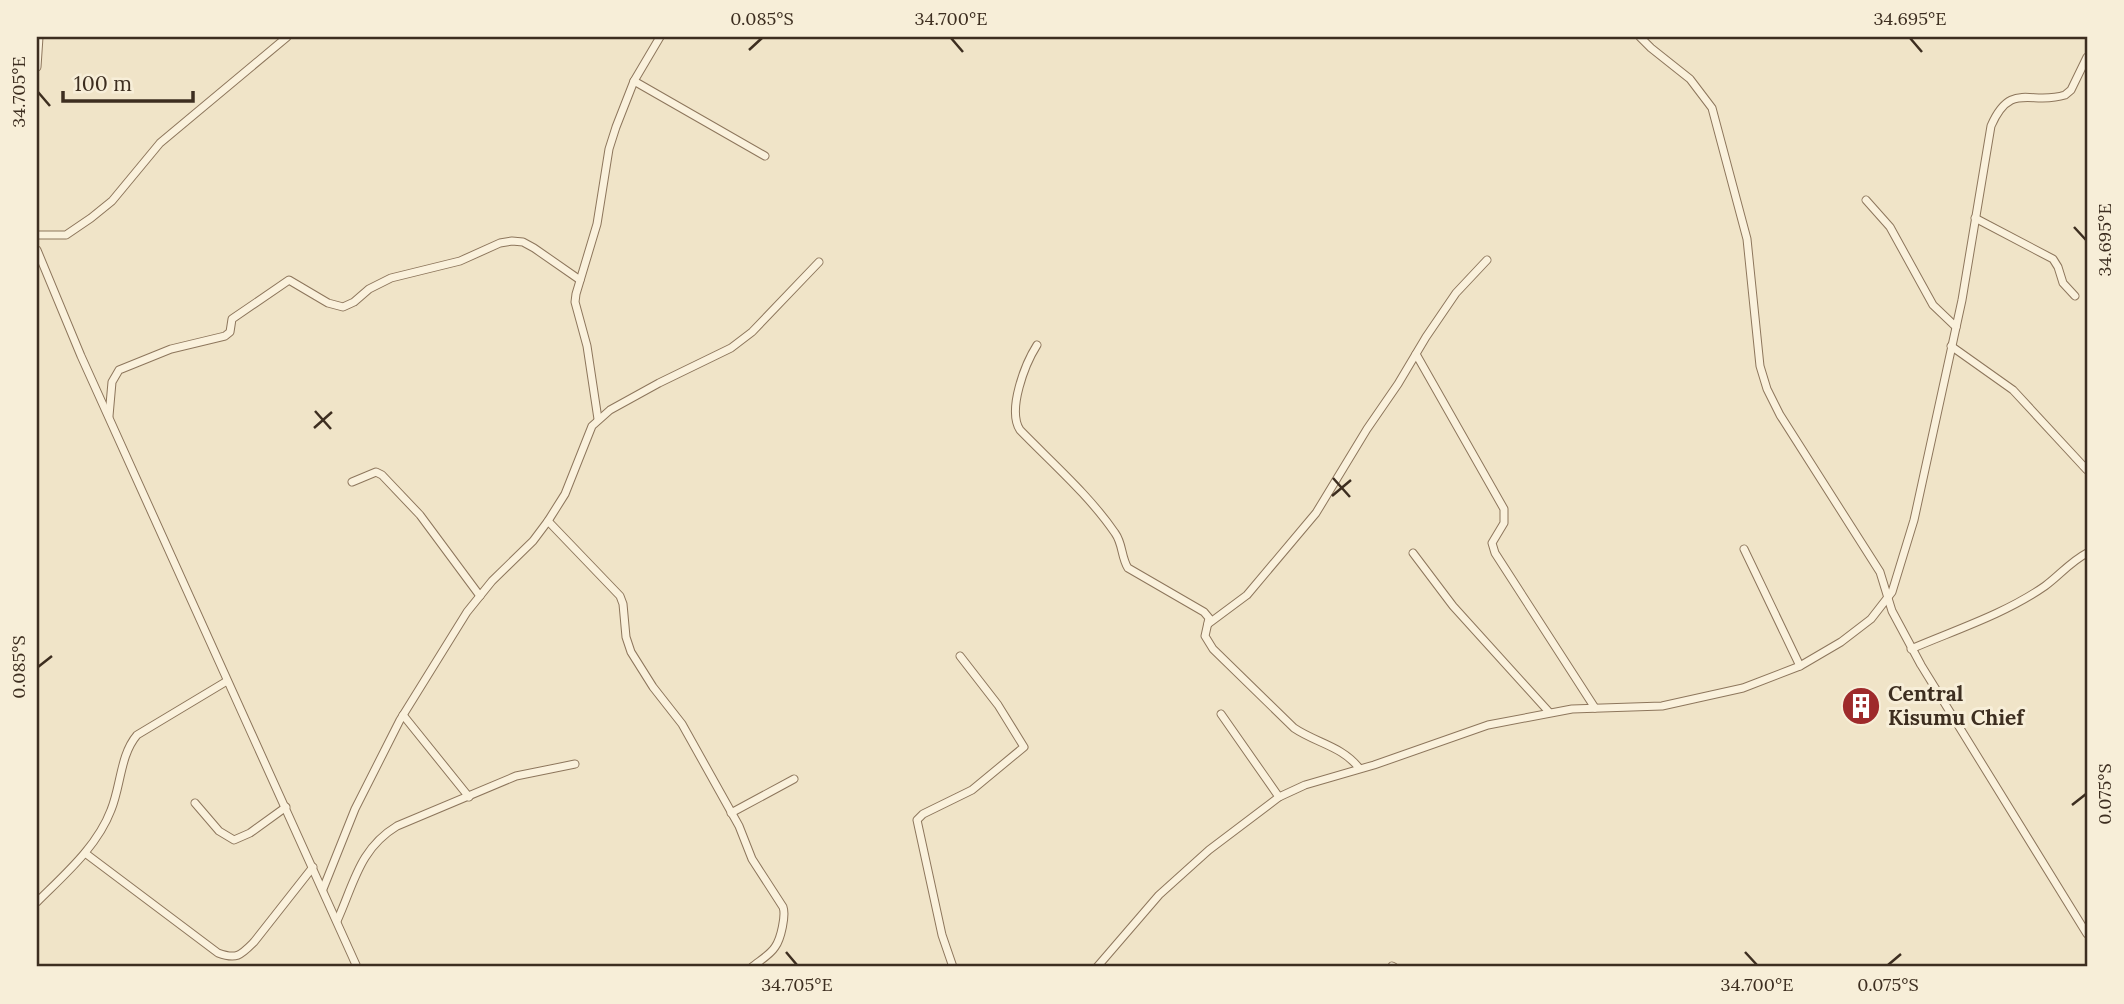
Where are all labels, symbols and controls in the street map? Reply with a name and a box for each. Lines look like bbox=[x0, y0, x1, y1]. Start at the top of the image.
text: 0.085°S bbox=[730, 7, 794, 30]
text: 34.700°E bbox=[915, 7, 987, 30]
text: 34.695°E bbox=[1873, 7, 1947, 30]
text: 34.705°E bbox=[7, 56, 30, 128]
scale bar bbox=[63, 60, 192, 104]
text: 100 m bbox=[74, 70, 132, 97]
text: 34.695°E bbox=[2093, 203, 2116, 277]
text: 0.085°S bbox=[7, 635, 30, 699]
place label: Central Kisumu Chief bbox=[1888, 680, 2025, 731]
building icon: Central Kisumu Chief bbox=[1840, 685, 1882, 727]
text: 0.075°S bbox=[2093, 763, 2116, 825]
text: 34.705°E bbox=[761, 973, 833, 996]
text: 34.700°E bbox=[1721, 973, 1793, 996]
text: 0.075°S bbox=[1857, 973, 1919, 996]

